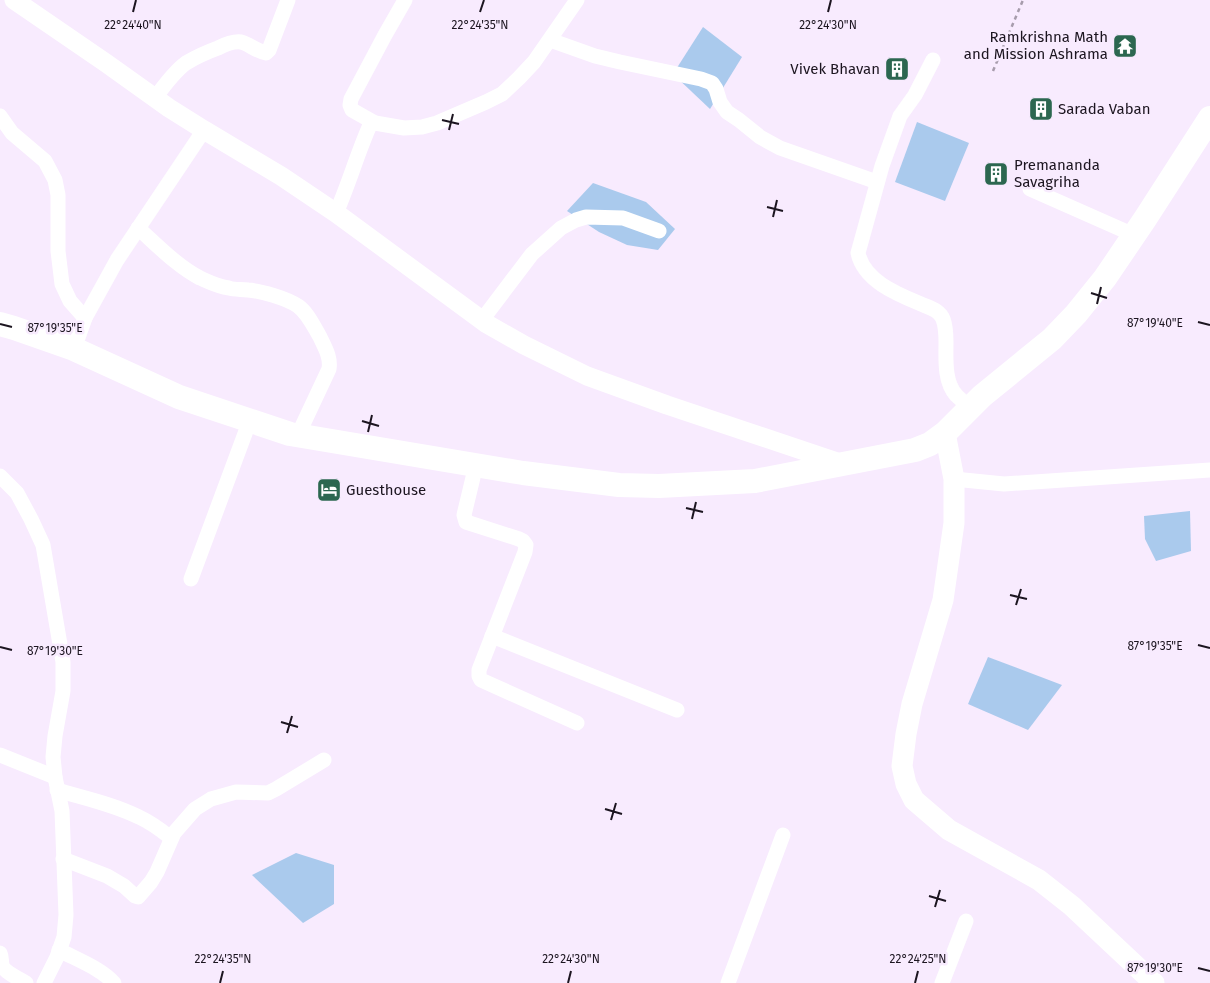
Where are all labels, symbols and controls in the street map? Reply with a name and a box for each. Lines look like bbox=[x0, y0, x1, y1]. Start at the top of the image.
text: 22°24'40"N bbox=[104, 18, 162, 32]
text: 22°24'35"N bbox=[452, 18, 508, 32]
text: 22°24'30"N bbox=[799, 18, 857, 32]
place label: Ramkrishna Math and Mission Ashrama bbox=[964, 28, 1108, 63]
temple icon: Ramkrishna Math and Mission Ashrama bbox=[1112, 33, 1138, 59]
building icon: Vivek Bhavan bbox=[884, 56, 910, 82]
place label: Vivek Bhavan bbox=[790, 60, 880, 78]
building icon: Sarada Vaban bbox=[1028, 96, 1054, 122]
place label: Sarada Vaban bbox=[1058, 100, 1150, 118]
place label: Premananda Savagriha bbox=[1014, 156, 1100, 191]
building icon: Premananda Savagriha bbox=[983, 161, 1009, 187]
text: 87°19'40"E bbox=[1127, 316, 1183, 330]
text: 87°19'35"E bbox=[27, 321, 83, 335]
hotel icon: Guesthouse bbox=[316, 477, 342, 503]
place label: Guesthouse bbox=[346, 481, 426, 499]
text: 87°19'35"E bbox=[1127, 639, 1183, 653]
text: 87°19'30"E bbox=[27, 644, 83, 658]
text: 22°24'35"N bbox=[195, 952, 251, 966]
text: 22°24'30"N bbox=[542, 952, 600, 966]
text: 22°24'25"N bbox=[890, 952, 946, 966]
text: 87°19'30"E bbox=[1127, 961, 1183, 975]

